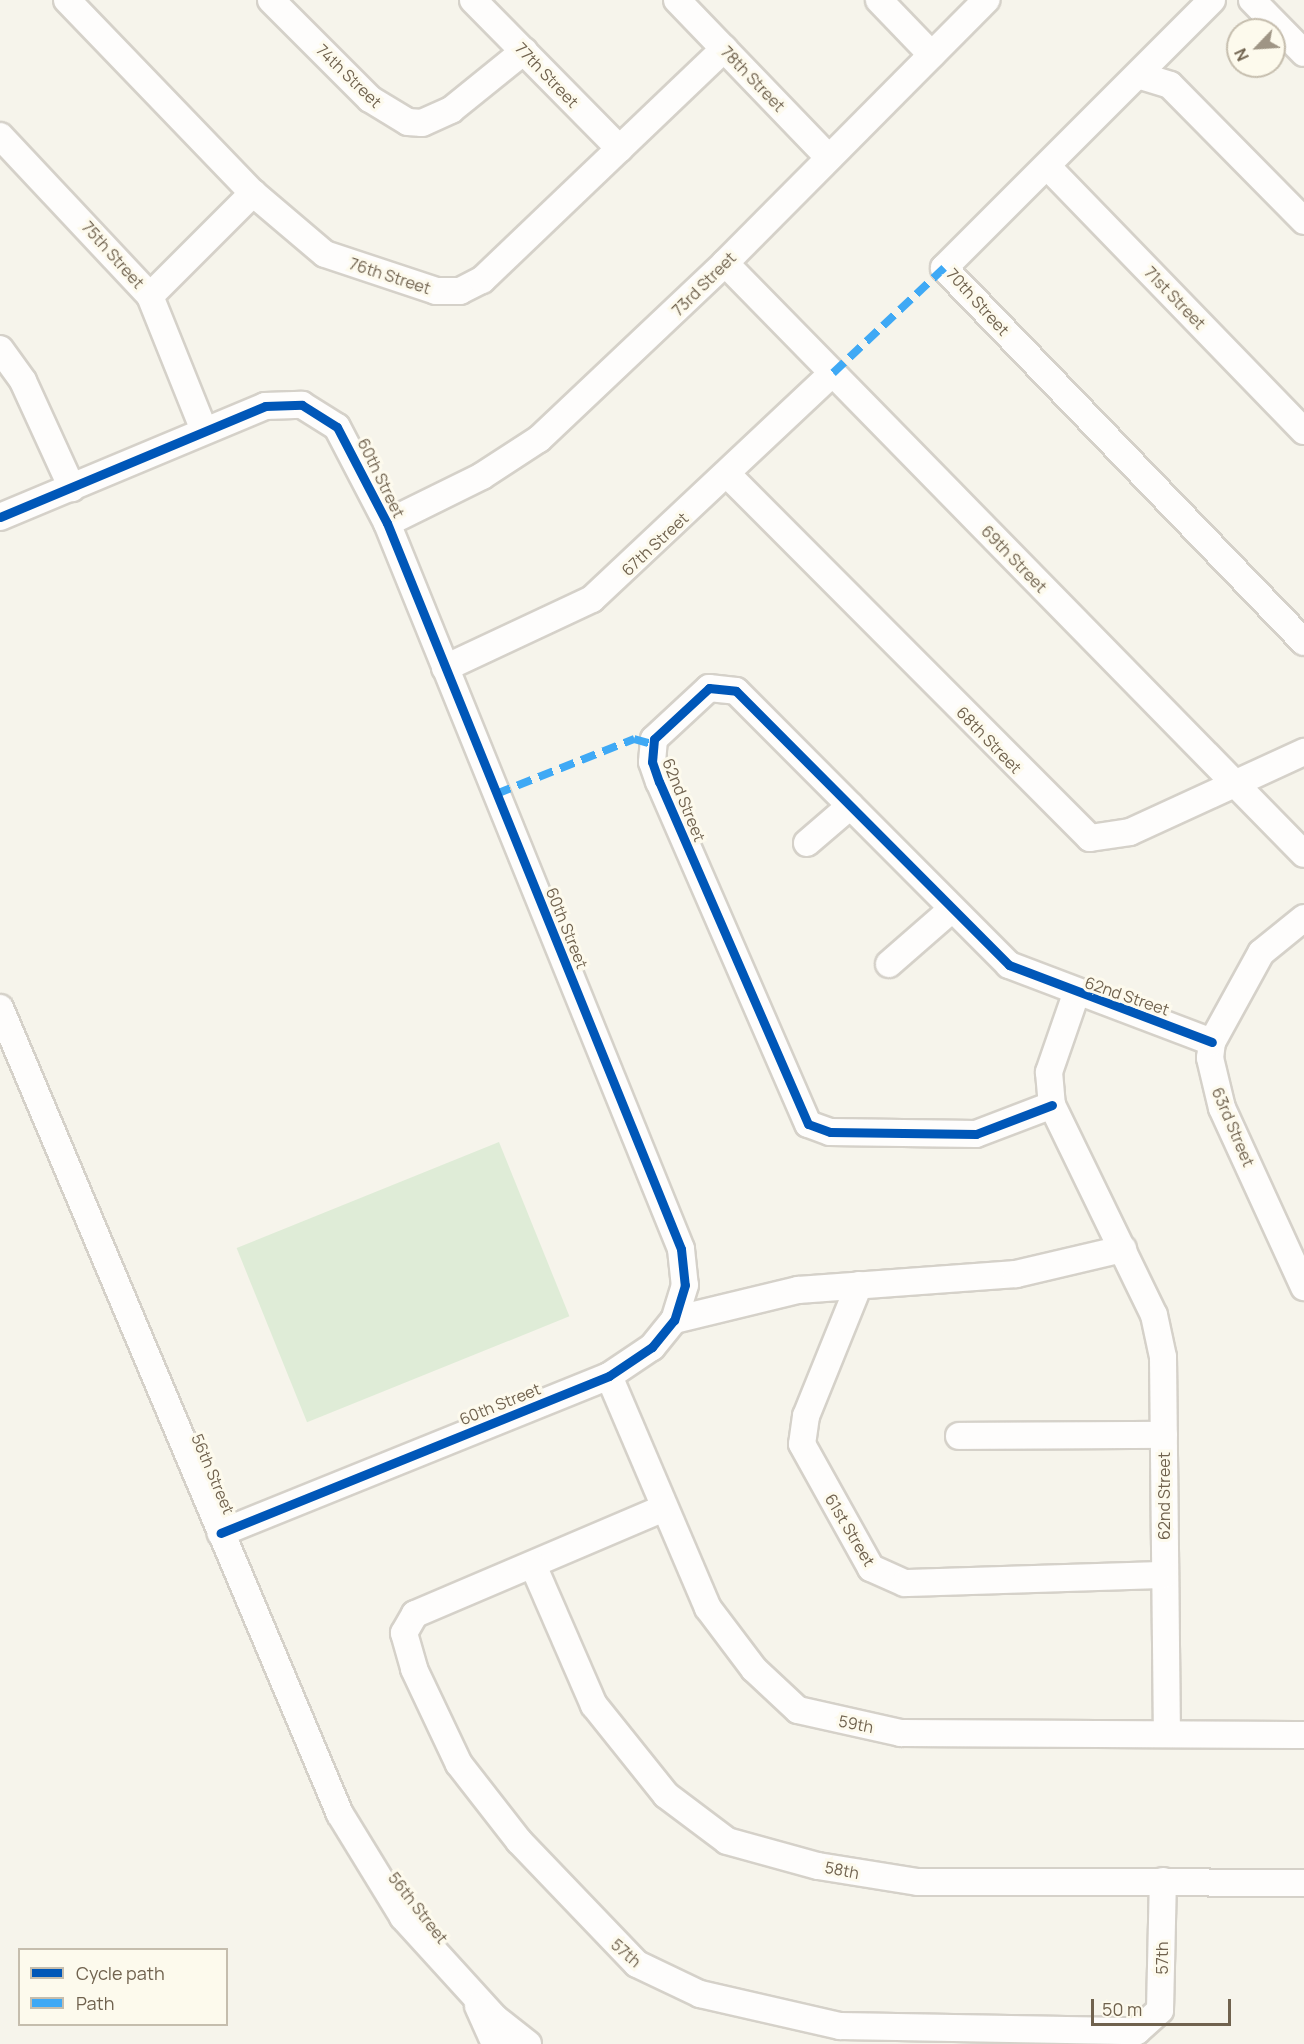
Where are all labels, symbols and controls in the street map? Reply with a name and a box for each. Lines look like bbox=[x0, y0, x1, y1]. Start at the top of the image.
north arrow bbox=[1226, 18, 1286, 78]
street label: 77th Street bbox=[511, 39, 583, 111]
street label: 74th Street bbox=[313, 40, 385, 112]
street label: 78th Street bbox=[717, 42, 789, 116]
text: N bbox=[1229, 45, 1254, 65]
street label: 75th Street bbox=[78, 218, 148, 292]
street label: 73rd Street bbox=[668, 248, 740, 320]
street label: 76th Street bbox=[347, 254, 433, 298]
street label: 71st Street bbox=[1141, 263, 1209, 333]
street label: 70th Street bbox=[943, 264, 1013, 340]
street label: 60th Street bbox=[354, 435, 408, 521]
street label: 67th Street bbox=[618, 508, 692, 580]
street label: 69th Street bbox=[977, 521, 1051, 597]
street label: 68th Street bbox=[952, 703, 1026, 777]
street label: 62nd Street bbox=[659, 756, 709, 844]
street label: 60th Street bbox=[542, 885, 592, 971]
street label: 62nd Street bbox=[1082, 973, 1172, 1019]
street label: 63rd Street bbox=[1208, 1085, 1258, 1169]
street label: 60th Street bbox=[457, 1379, 543, 1429]
street label: 56th Street bbox=[188, 1431, 238, 1517]
street label: 62nd Street bbox=[1154, 1452, 1174, 1540]
street label: 61st Street bbox=[821, 1490, 879, 1570]
street label: 59th bbox=[837, 1711, 875, 1737]
street label: 58th bbox=[823, 1857, 861, 1883]
street label: 56th Street bbox=[384, 1868, 452, 1948]
street label: 57th bbox=[607, 1935, 645, 1971]
street label: 57th bbox=[1152, 1941, 1172, 1975]
legend bbox=[18, 1948, 228, 2026]
text: Cycle path bbox=[76, 1961, 165, 1985]
scale bar bbox=[1094, 1987, 1234, 2025]
text: Path bbox=[76, 1991, 114, 2015]
text: 50 m bbox=[1102, 1997, 1142, 2021]

